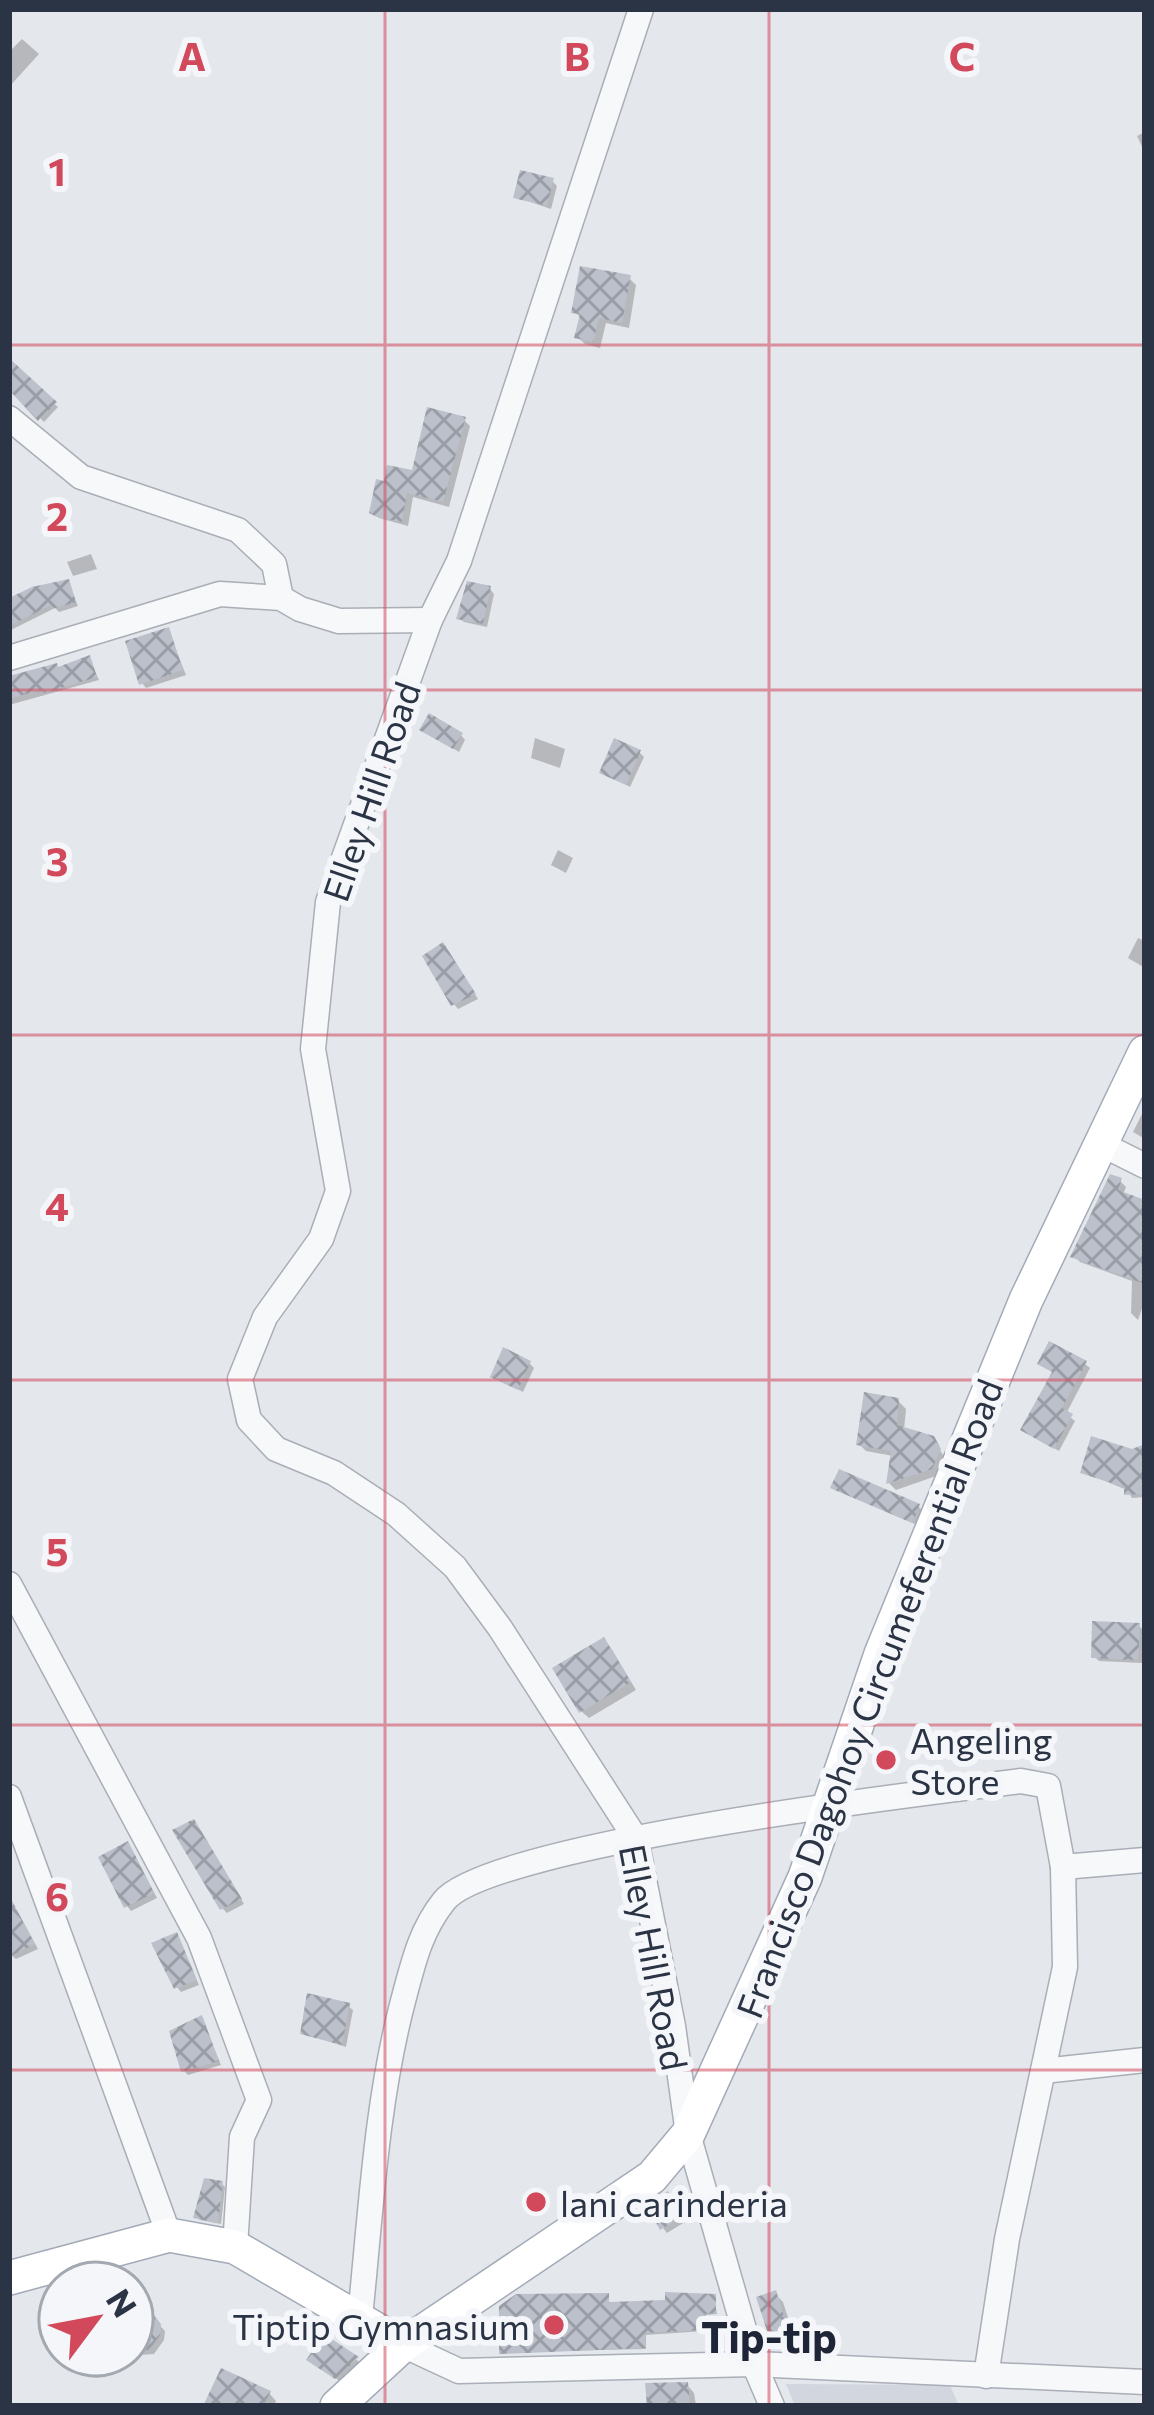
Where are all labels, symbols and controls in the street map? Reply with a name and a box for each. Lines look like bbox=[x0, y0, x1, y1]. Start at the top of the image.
text: A bbox=[178, 31, 206, 79]
text: B bbox=[564, 31, 590, 79]
text: C bbox=[949, 31, 975, 79]
text: 1 bbox=[48, 146, 66, 194]
text: 2 bbox=[46, 491, 68, 539]
street label: Elley Hill Road bbox=[312, 675, 428, 907]
text: 3 bbox=[46, 836, 68, 884]
text: 4 bbox=[45, 1181, 69, 1229]
street label: Francisco Dagohoy Circumeferential Road bbox=[726, 1372, 1010, 2024]
text: 5 bbox=[46, 1526, 68, 1574]
place label: Angeling Store bbox=[910, 1717, 1052, 1802]
marker: Angeling Store bbox=[873, 1747, 899, 1773]
street label: Elley Hill Road bbox=[612, 1840, 698, 2074]
text: 6 bbox=[45, 1871, 69, 1919]
place label: lani carinderia bbox=[560, 2180, 788, 2224]
marker: lani carinderia bbox=[523, 2189, 549, 2215]
north arrow bbox=[36, 2259, 156, 2379]
text: N bbox=[99, 2281, 147, 2324]
place label: Tiptip Gymnasium bbox=[232, 2303, 530, 2347]
district label: Tip-tip bbox=[701, 2310, 837, 2362]
marker: Tiptip Gymnasium bbox=[541, 2312, 567, 2338]

